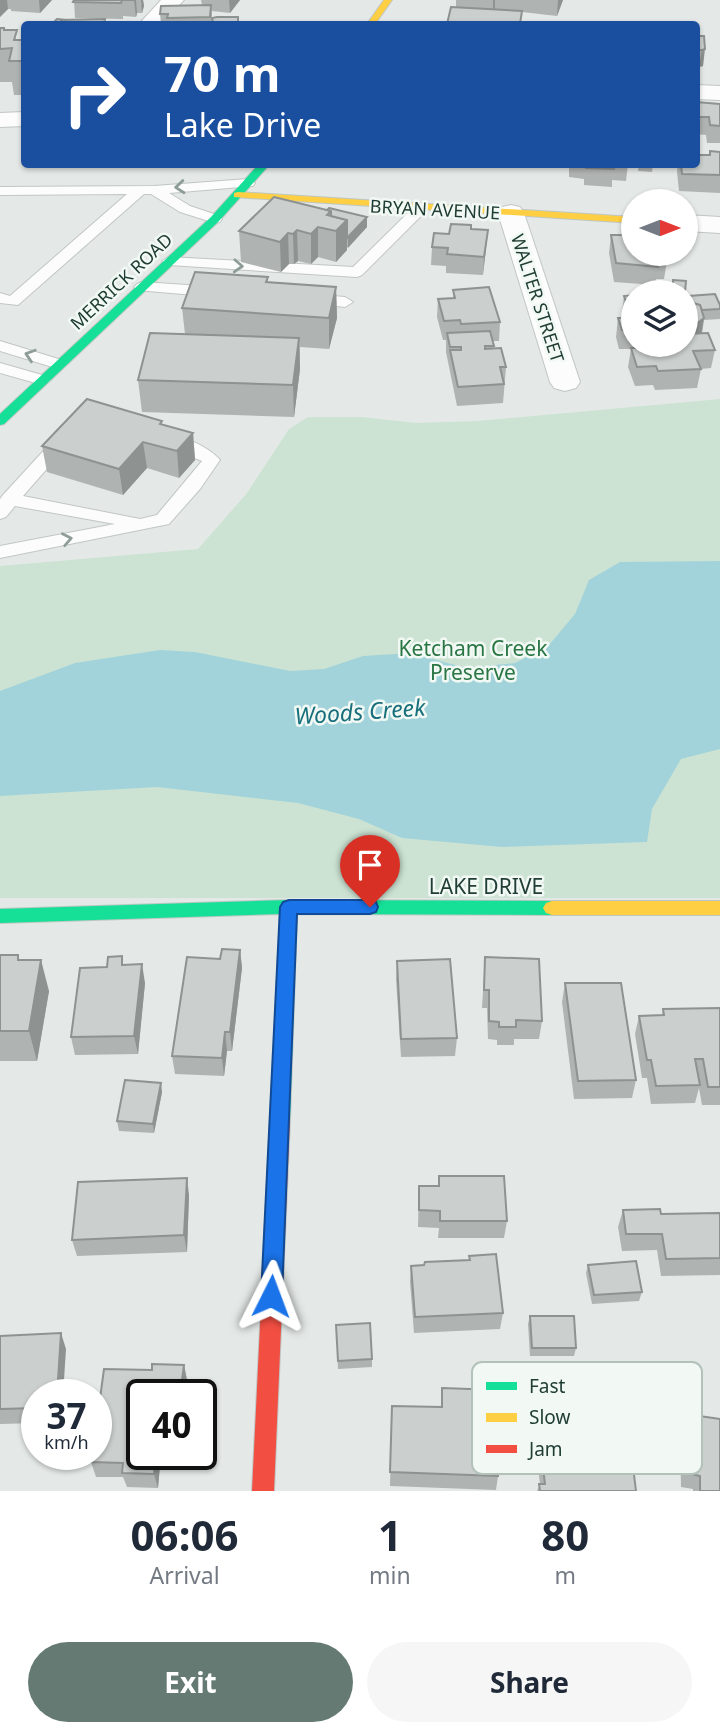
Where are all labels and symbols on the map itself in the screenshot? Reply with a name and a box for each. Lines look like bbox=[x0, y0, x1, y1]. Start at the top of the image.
one-way arrow bbox=[174, 179, 185, 194]
north arrow bbox=[621, 189, 698, 266]
street label: BRYAN AVENUE bbox=[369, 194, 501, 224]
street label: MERRICK ROAD bbox=[65, 227, 177, 335]
street label: WALTER STREET bbox=[506, 231, 570, 365]
one-way arrow bbox=[232, 258, 243, 273]
one-way arrow bbox=[24, 348, 36, 363]
one-way arrow bbox=[61, 532, 73, 547]
park label: Ketcham Creek Preserve bbox=[399, 634, 548, 686]
water label: Woods Creek bbox=[294, 690, 428, 732]
pin bbox=[340, 835, 400, 907]
street label: LAKE DRIVE bbox=[429, 872, 543, 900]
position arrow bbox=[234, 1259, 308, 1333]
legend bbox=[472, 1362, 702, 1474]
text: Fast bbox=[529, 1373, 566, 1399]
speed limit sign: 40 bbox=[126, 1379, 217, 1470]
text: Slow bbox=[529, 1404, 570, 1430]
text: Jam bbox=[527, 1436, 563, 1462]

